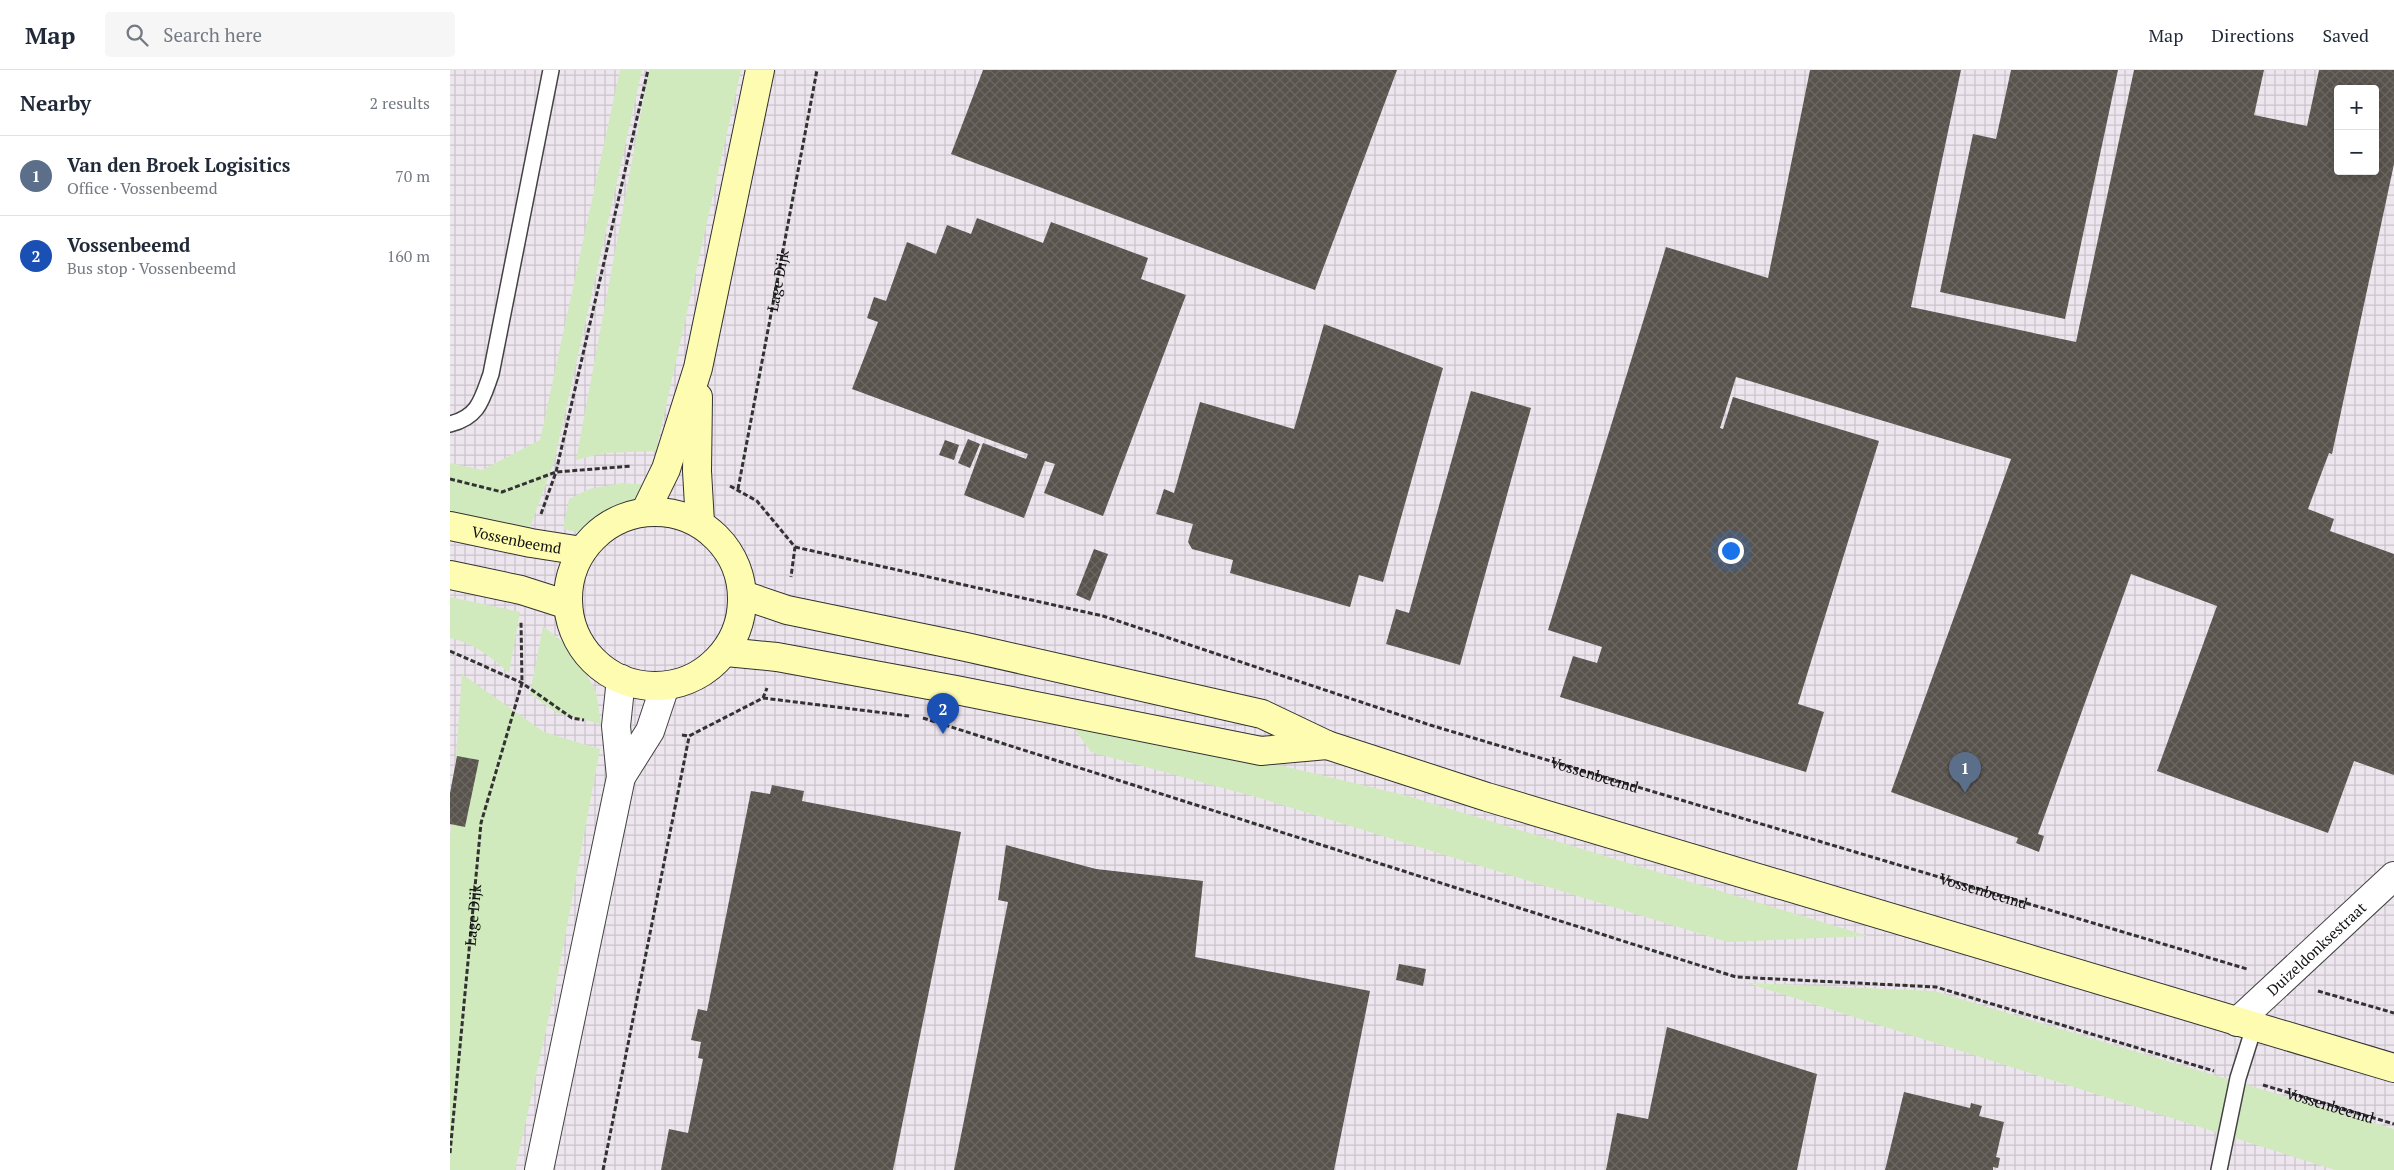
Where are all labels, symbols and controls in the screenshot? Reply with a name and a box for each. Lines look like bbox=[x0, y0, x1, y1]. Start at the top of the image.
search box bbox=[105, 12, 455, 57]
text: Map bbox=[25, 19, 75, 51]
icon: search bbox=[123, 21, 151, 49]
text: Search here bbox=[163, 22, 262, 47]
text: Map bbox=[2148, 23, 2183, 47]
text: Directions bbox=[2211, 23, 2294, 47]
text: Saved bbox=[2322, 23, 2369, 47]
map controls bbox=[2334, 85, 2379, 175]
button: + bbox=[2334, 85, 2379, 130]
text: Nearby bbox=[20, 89, 91, 117]
text: 2 results bbox=[370, 92, 430, 114]
button: − bbox=[2334, 130, 2379, 175]
text: Van den Broek Logisitics bbox=[67, 152, 290, 177]
text: 1 bbox=[31, 165, 41, 187]
text: 70 m bbox=[395, 165, 430, 187]
text: Office · Vossenbeemd bbox=[67, 177, 218, 199]
text: Vossenbeemd bbox=[67, 232, 190, 257]
text: 2 bbox=[31, 245, 41, 267]
text: 160 m bbox=[387, 245, 430, 267]
street label: Lage Dijk bbox=[762, 248, 793, 313]
text: Bus stop · Vossenbeemd bbox=[67, 257, 236, 279]
street label: Vossenbeemd bbox=[470, 521, 563, 558]
your location bbox=[1718, 538, 1744, 564]
pin: 2 bbox=[927, 693, 959, 734]
street label: Vossenbeemd bbox=[1548, 751, 1641, 797]
pin: 1 bbox=[1949, 752, 1981, 793]
street label: Vossenbeemd bbox=[1937, 868, 2030, 913]
street label: Lage Dijk bbox=[459, 883, 485, 947]
street label: Duizeldonksestraat bbox=[2262, 897, 2370, 1000]
street label: Vossenbeemd bbox=[2284, 1082, 2377, 1128]

